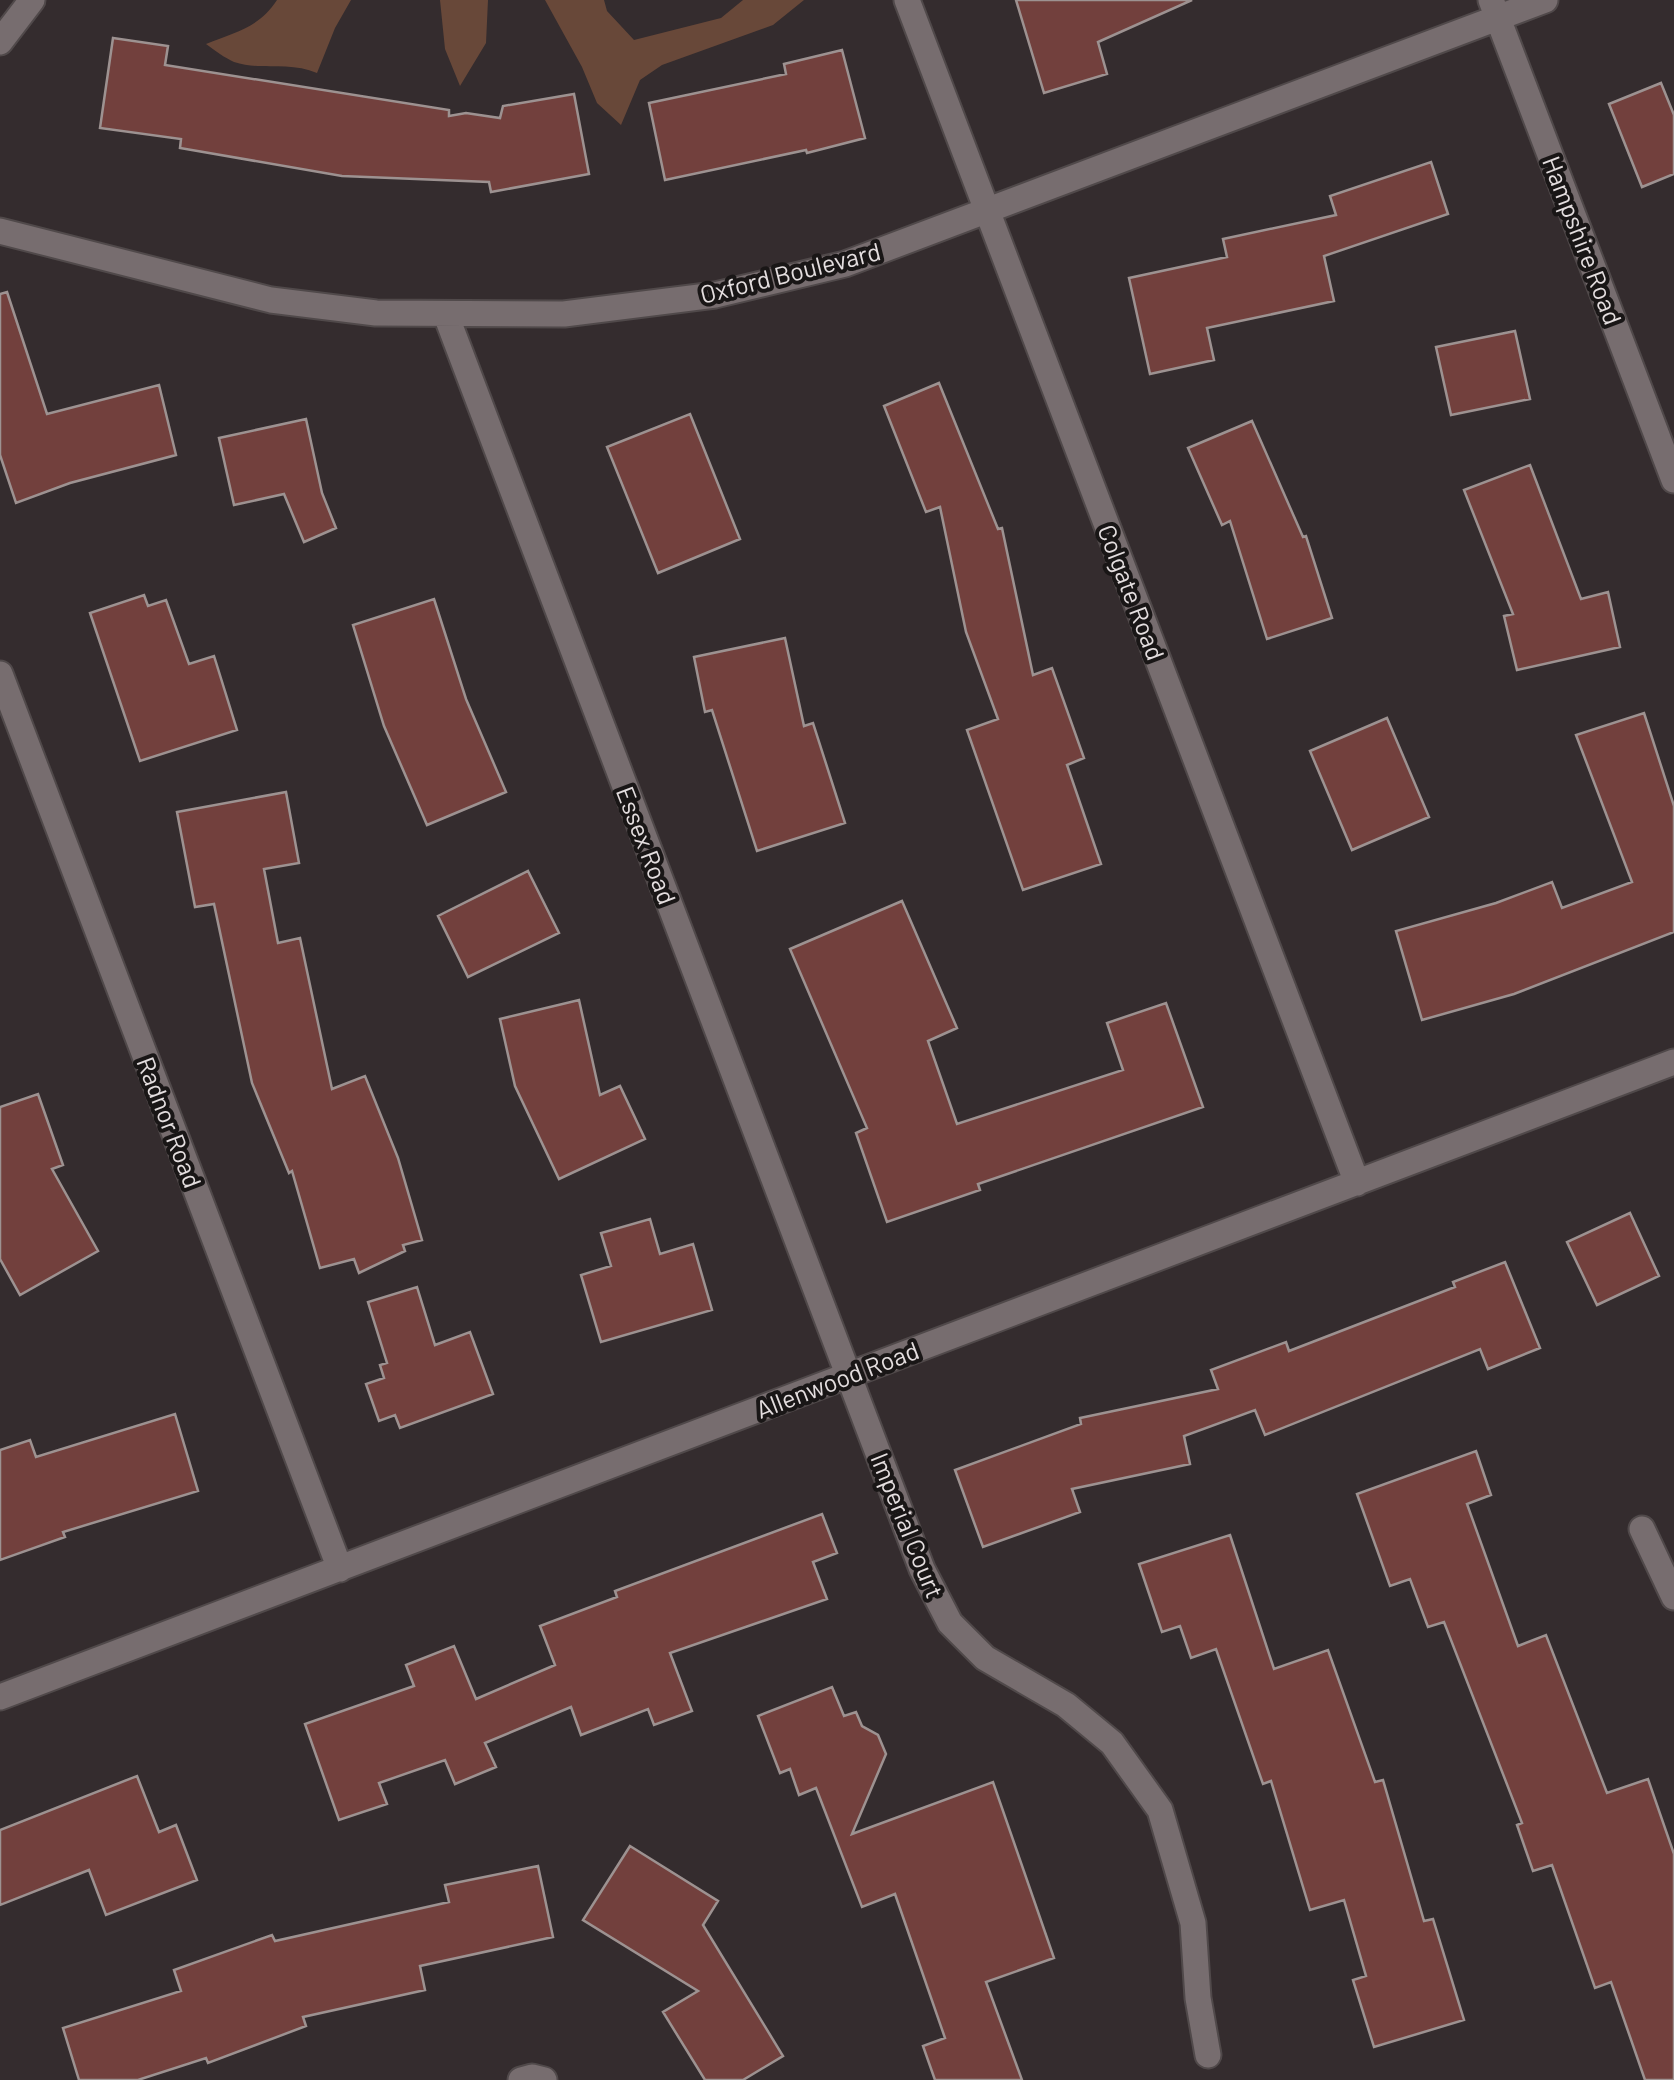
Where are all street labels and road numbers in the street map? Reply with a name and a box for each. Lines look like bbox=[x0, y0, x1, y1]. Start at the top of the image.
street label: Hampshire Road bbox=[1537, 152, 1629, 328]
street label: Oxford Boulevard bbox=[697, 235, 883, 309]
street label: Colgate Road bbox=[1092, 520, 1172, 664]
street label: Essex Road bbox=[611, 782, 683, 908]
street label: Radnor Road bbox=[131, 1052, 209, 1192]
street label: Allenwood Road bbox=[751, 1334, 923, 1424]
street label: Imperial Court bbox=[865, 1448, 951, 1602]

